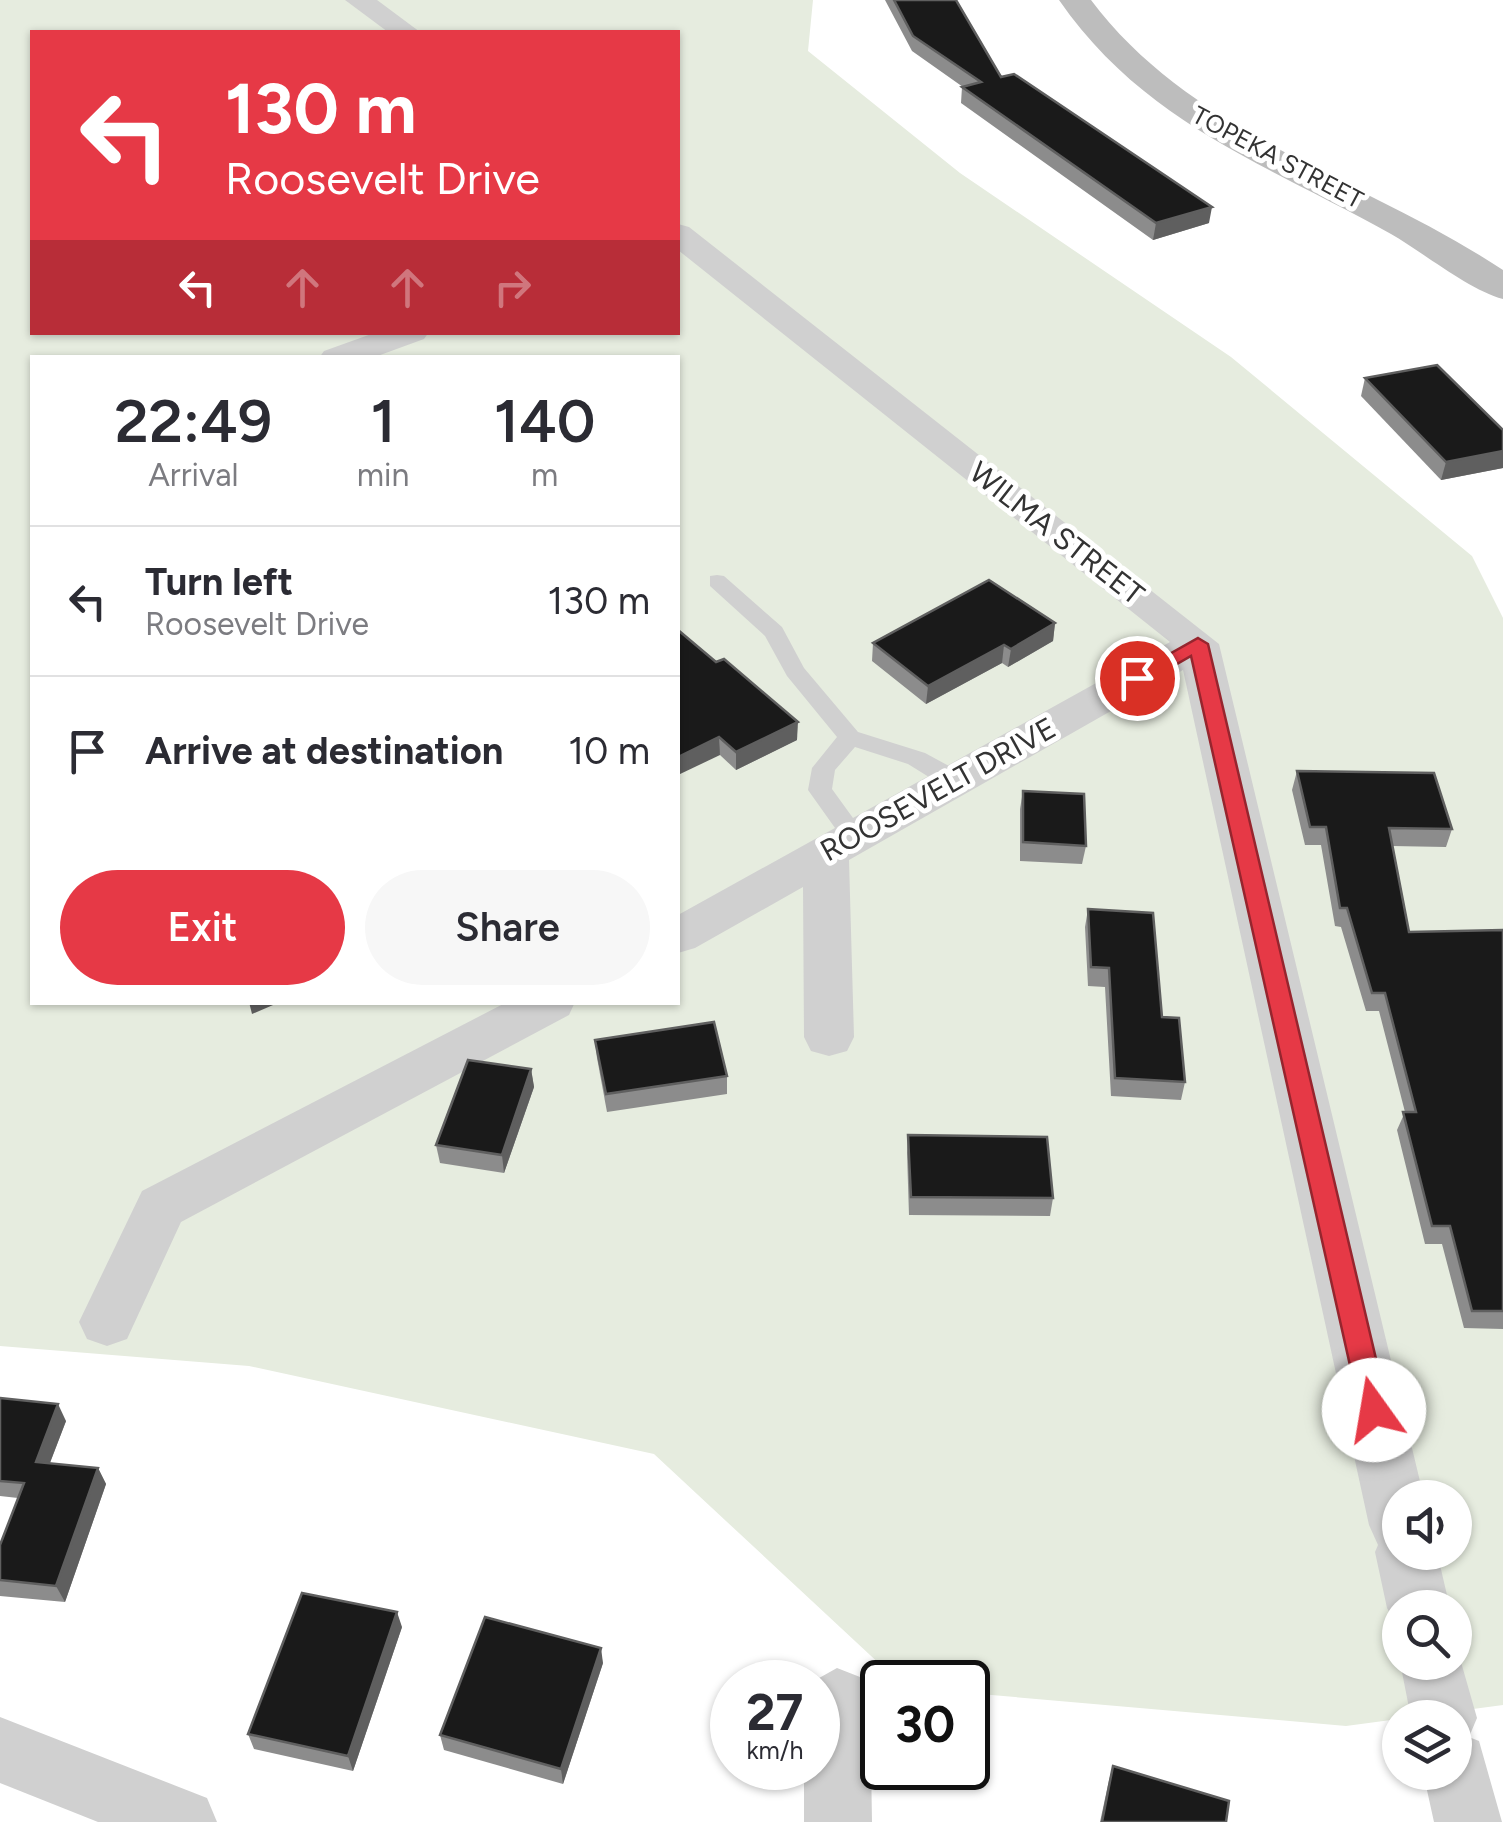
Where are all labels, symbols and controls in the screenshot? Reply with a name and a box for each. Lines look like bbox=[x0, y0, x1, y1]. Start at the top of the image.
text: 130 m bbox=[225, 66, 417, 151]
icon: left bbox=[60, 70, 190, 200]
street label: TOPEKA STREET bbox=[1188, 99, 1369, 215]
text: Roosevelt Drive bbox=[225, 151, 540, 205]
icon: left bbox=[170, 260, 225, 315]
icon: ahead bbox=[275, 260, 330, 315]
icon: ahead bbox=[380, 260, 435, 315]
icon: right bbox=[485, 260, 540, 315]
text: 22:49 bbox=[115, 385, 272, 457]
text: 1 bbox=[370, 385, 396, 457]
text: 140 bbox=[494, 385, 595, 457]
street label: WILMA STREET bbox=[962, 453, 1152, 613]
text: Arrival bbox=[148, 456, 239, 494]
text: min bbox=[357, 456, 409, 494]
text: m bbox=[531, 456, 558, 494]
text: Turn left bbox=[145, 559, 293, 605]
icon: left bbox=[60, 574, 115, 629]
text: 130 m bbox=[548, 578, 650, 624]
text: Roosevelt Drive bbox=[145, 605, 369, 643]
pin bbox=[1095, 636, 1180, 721]
icon: arrive bbox=[1110, 651, 1165, 706]
street label: ROOSEVELT DRIVE bbox=[814, 709, 1062, 869]
icon: arrive bbox=[60, 724, 115, 779]
text: Arrive at destination bbox=[145, 728, 503, 774]
text: 10 m bbox=[568, 728, 650, 774]
button: Exit bbox=[60, 870, 345, 985]
button: Share bbox=[365, 870, 650, 985]
position arrow bbox=[1322, 1358, 1426, 1462]
map controls bbox=[1382, 1480, 1472, 1790]
button: sound bbox=[1382, 1480, 1472, 1570]
button: search bbox=[1382, 1590, 1472, 1680]
speed limit sign: 30 bbox=[860, 1660, 990, 1790]
text: 27 bbox=[747, 1682, 803, 1743]
button: layers bbox=[1382, 1700, 1472, 1790]
text: km/h bbox=[746, 1735, 804, 1765]

